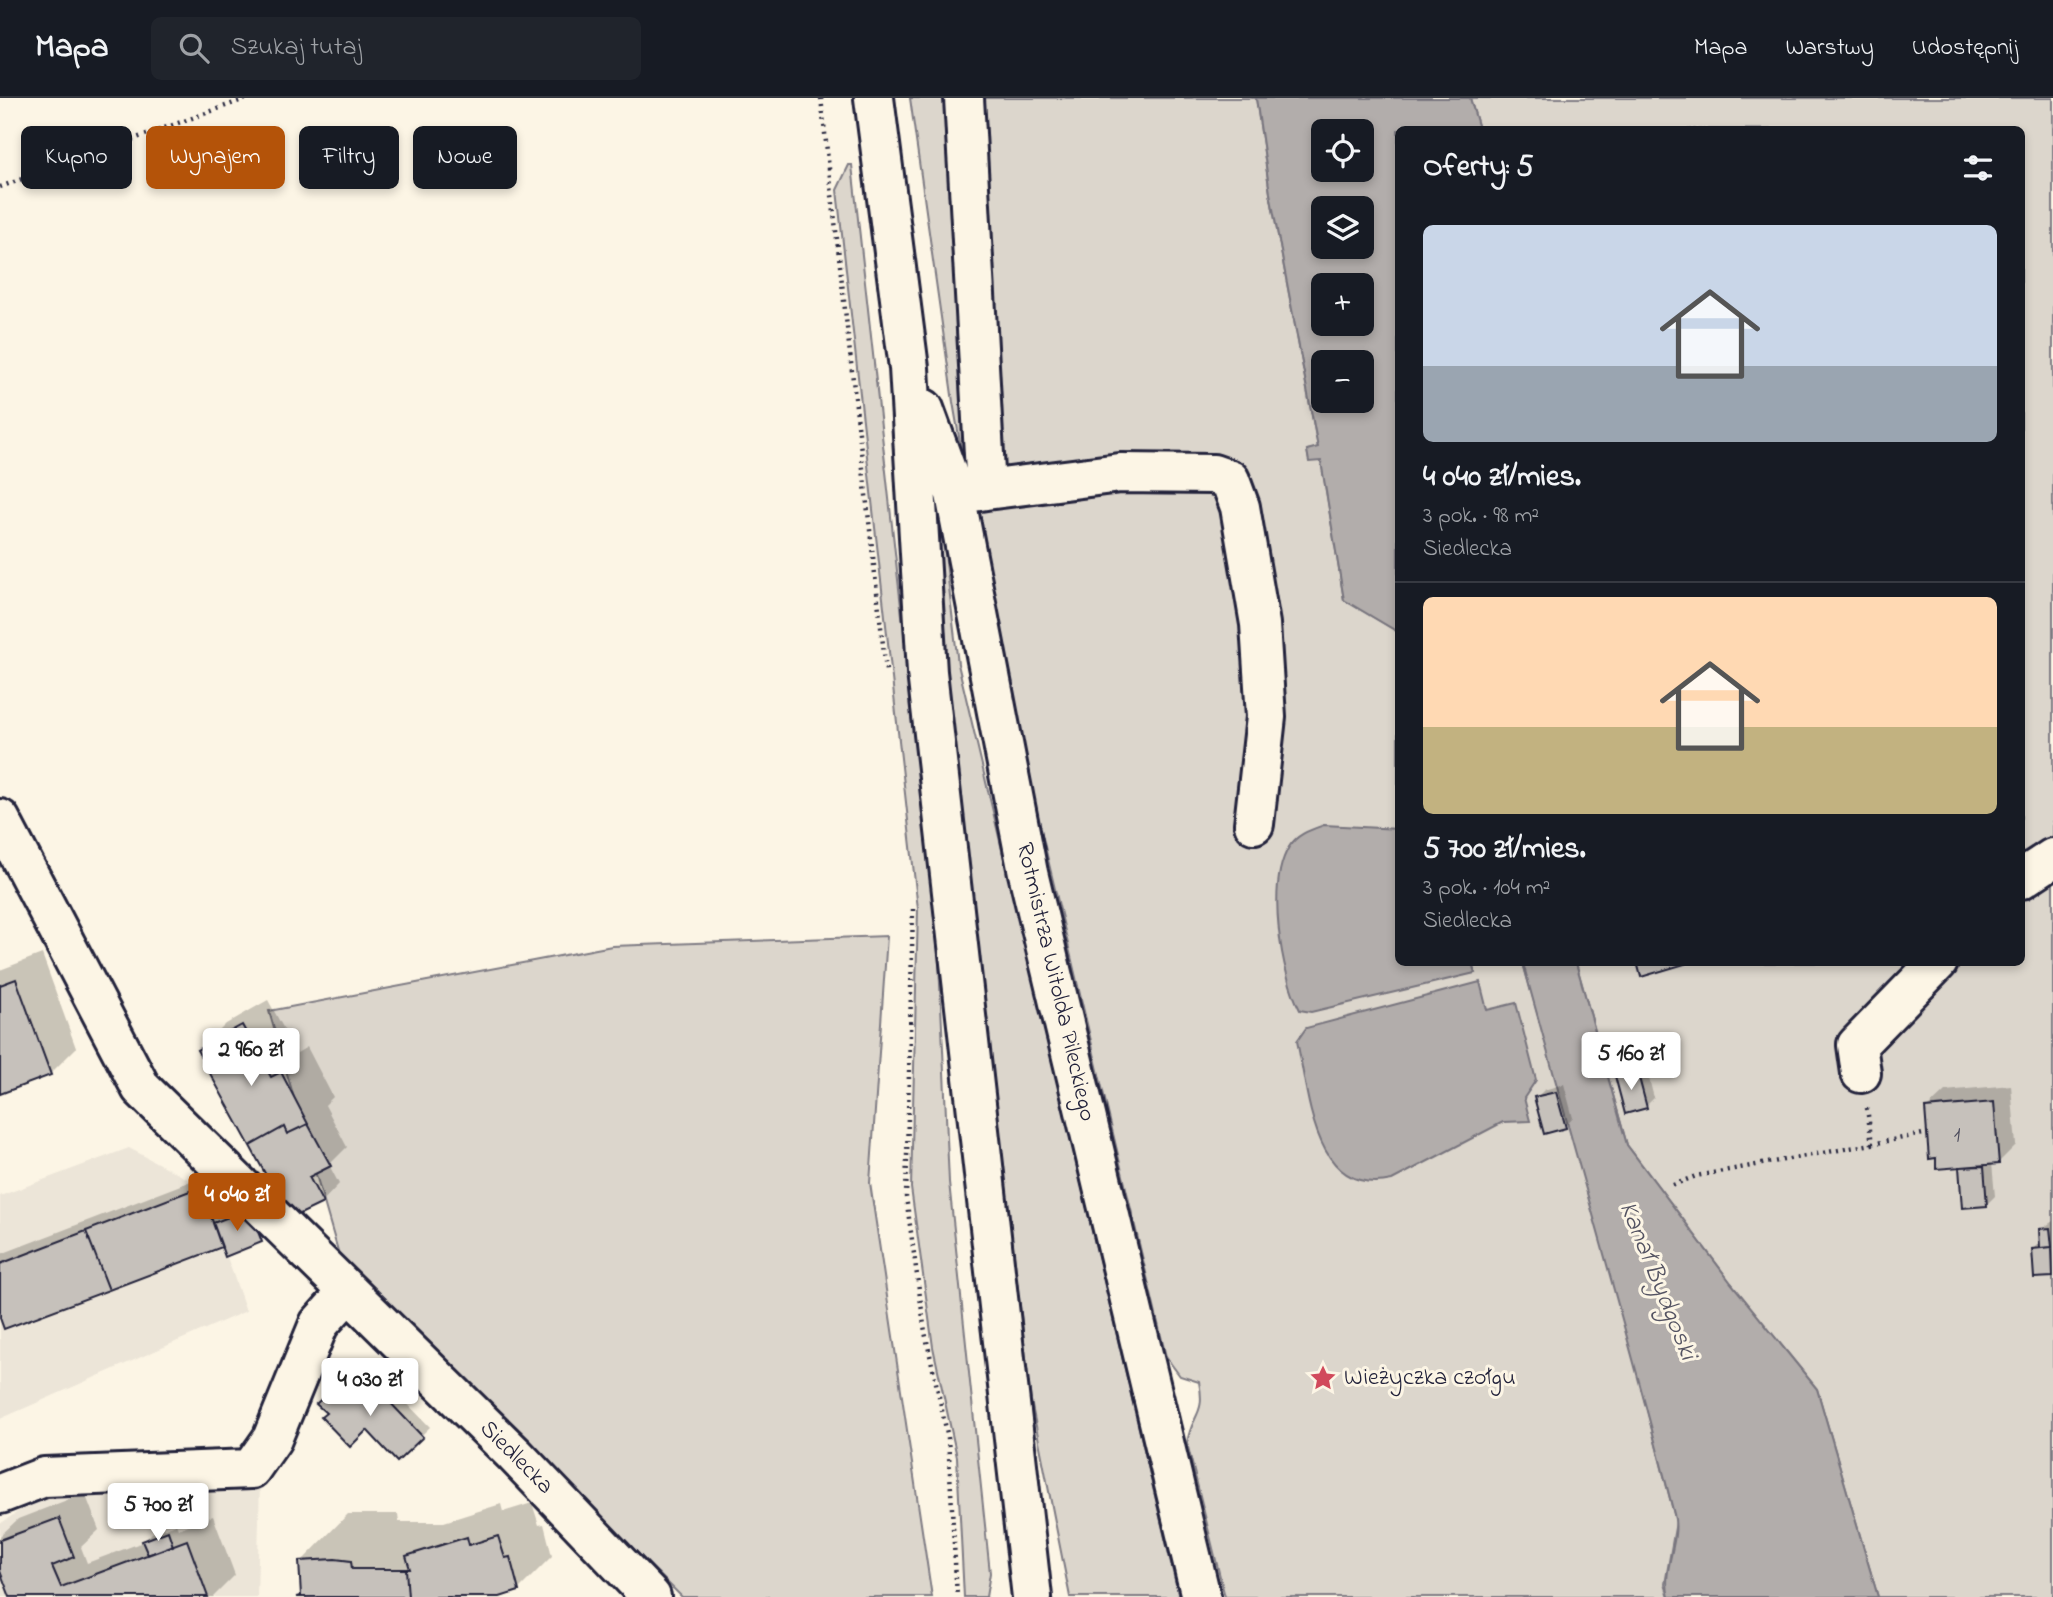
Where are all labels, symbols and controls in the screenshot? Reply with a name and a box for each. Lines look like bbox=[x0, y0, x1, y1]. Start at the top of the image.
search box bbox=[151, 17, 641, 80]
text: Mapa bbox=[35, 24, 109, 72]
icon: search bbox=[175, 29, 213, 67]
text: Szukaj tutaj bbox=[231, 29, 362, 67]
text: Mapa bbox=[1694, 31, 1747, 66]
text: Warstwy bbox=[1785, 31, 1874, 66]
text: Udostępnij bbox=[1912, 31, 2018, 66]
map controls bbox=[1311, 119, 1374, 413]
button: locate bbox=[1311, 119, 1374, 182]
chip: Kupno bbox=[21, 126, 132, 189]
chip: Wynajem bbox=[146, 126, 285, 189]
chip: Filtry bbox=[299, 126, 399, 189]
chip: Nowe bbox=[413, 126, 517, 189]
text: Oferty: 5 bbox=[1423, 146, 1533, 190]
icon: filters bbox=[1959, 149, 1997, 187]
button: layers bbox=[1311, 196, 1374, 259]
icon: home bbox=[1647, 271, 1773, 397]
button: + bbox=[1311, 273, 1374, 336]
button: − bbox=[1311, 350, 1374, 413]
text: 4 040 zł/mies. bbox=[1423, 456, 1581, 500]
text: 3 pok. · 98 m² bbox=[1423, 500, 1539, 533]
text: Siedlecka bbox=[1423, 533, 1512, 566]
icon: home bbox=[1647, 643, 1773, 769]
text: 5 700 zł/mies. bbox=[1423, 828, 1586, 872]
street label: Rotmistrza Witolda Pileckiego bbox=[1006, 839, 1104, 1125]
text: 3 pok. · 104 m² bbox=[1423, 872, 1550, 905]
text: Siedlecka bbox=[1423, 905, 1512, 938]
pin: 2 960 zł bbox=[179, 1028, 323, 1088]
pin: 5 160 zł bbox=[1559, 1032, 1703, 1092]
text: 2 960 zł bbox=[219, 1034, 283, 1067]
text: 5 160 zł bbox=[1598, 1038, 1664, 1071]
house number: 1 bbox=[1954, 1121, 1961, 1151]
pin: 4 040 zł bbox=[165, 1174, 309, 1233]
text: 4 040 zł bbox=[204, 1179, 270, 1212]
water label: Kanał Bydgoski bbox=[1608, 1196, 1707, 1368]
pin: 4 030 zł bbox=[298, 1358, 442, 1418]
place label: Wieżyczka czołgu bbox=[1344, 1361, 1516, 1397]
place icon: Wieżyczka czołgu bbox=[1308, 1363, 1338, 1393]
text: 4 030 zł bbox=[337, 1364, 403, 1397]
street label: Siedlecka bbox=[471, 1413, 561, 1503]
pin: 5 700 zł bbox=[86, 1484, 230, 1543]
text: 5 700 zł bbox=[124, 1489, 192, 1522]

